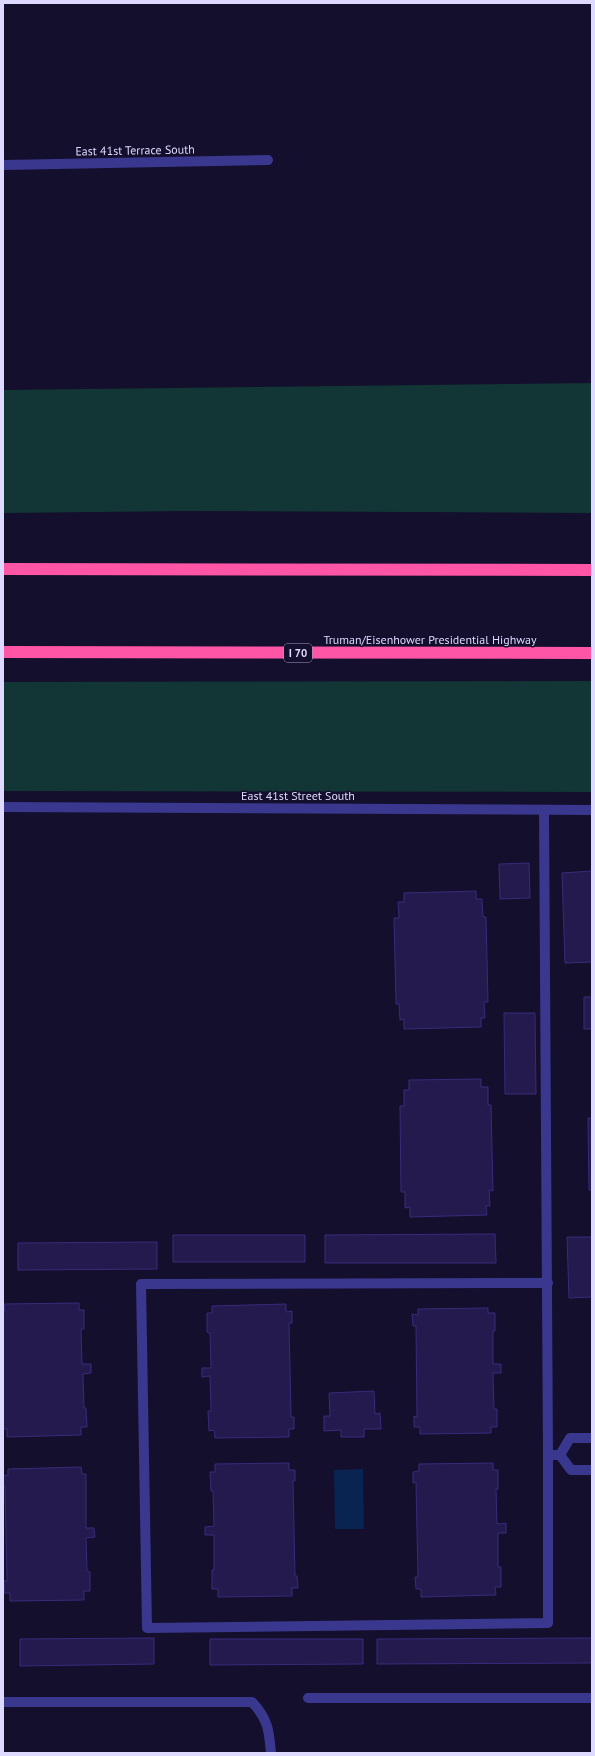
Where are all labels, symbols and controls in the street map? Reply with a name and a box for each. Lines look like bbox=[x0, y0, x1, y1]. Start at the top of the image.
street label: East 41st Terrace South bbox=[75, 141, 195, 159]
street label: Truman/Eisenhower Presidential Highway bbox=[323, 632, 537, 647]
road number: I 70 bbox=[284, 644, 312, 662]
street label: East 41st Street South bbox=[241, 788, 355, 803]

